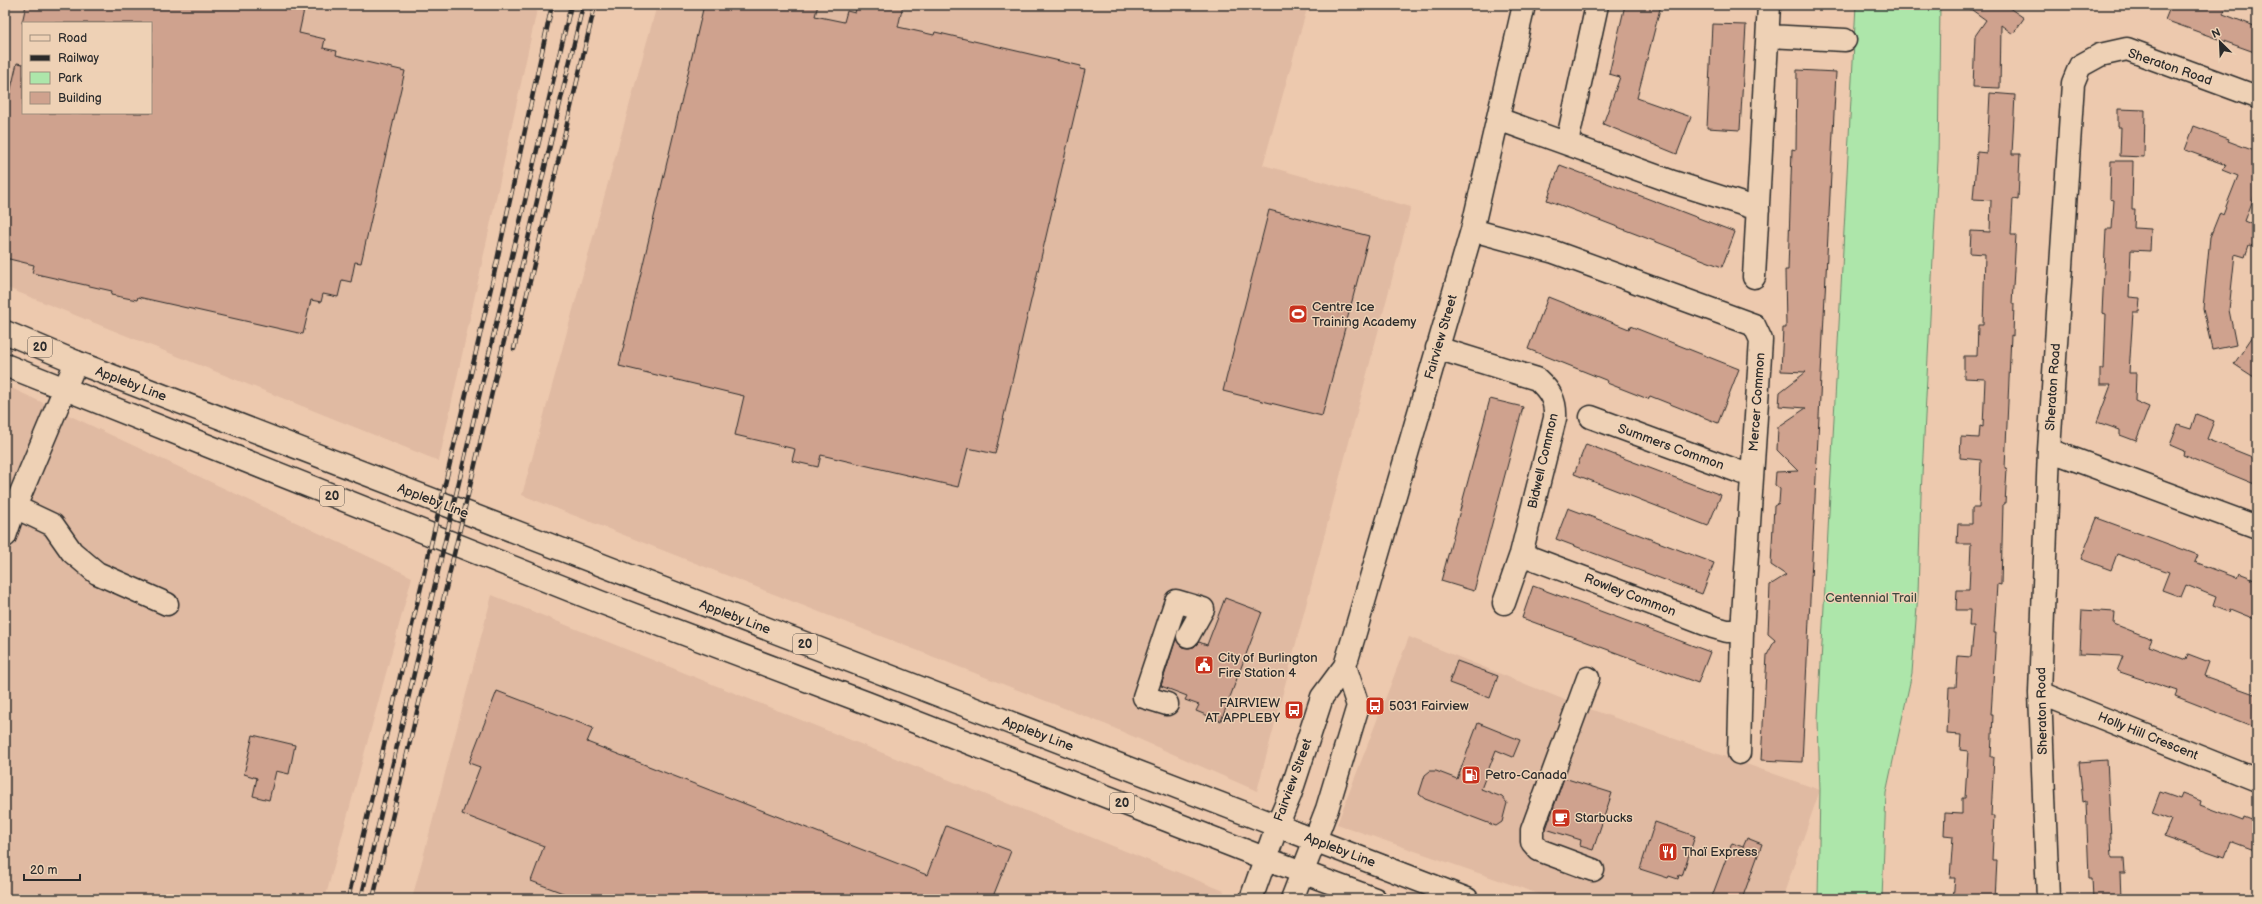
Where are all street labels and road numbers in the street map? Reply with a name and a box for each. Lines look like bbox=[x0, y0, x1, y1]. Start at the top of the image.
street label: Sheraton Road bbox=[2126, 45, 2214, 89]
street label: Fairview Street bbox=[1421, 293, 1461, 381]
road number: 20 bbox=[28, 337, 52, 357]
street label: Sheraton Road bbox=[2042, 343, 2064, 431]
street label: Mercer Common bbox=[1746, 352, 1768, 452]
street label: Appleby Line bbox=[93, 363, 169, 405]
street label: Bidwell Common bbox=[1524, 412, 1562, 510]
street label: Summers Common bbox=[1616, 420, 1726, 474]
street label: Appleby Line bbox=[395, 480, 471, 522]
road number: 20 bbox=[320, 486, 344, 506]
street label: Rowley Common bbox=[1582, 570, 1678, 620]
street label: Appleby Line bbox=[697, 596, 773, 638]
road number: 20 bbox=[793, 634, 817, 654]
street label: Sheraton Road bbox=[2033, 667, 2051, 755]
street label: Holly Hill Crescent bbox=[2095, 709, 2201, 763]
street label: Appleby Line bbox=[1000, 713, 1076, 755]
street label: Fairview Street bbox=[1271, 736, 1315, 824]
road number: 20 bbox=[1110, 793, 1134, 813]
street label: Appleby Line bbox=[1302, 829, 1378, 871]

